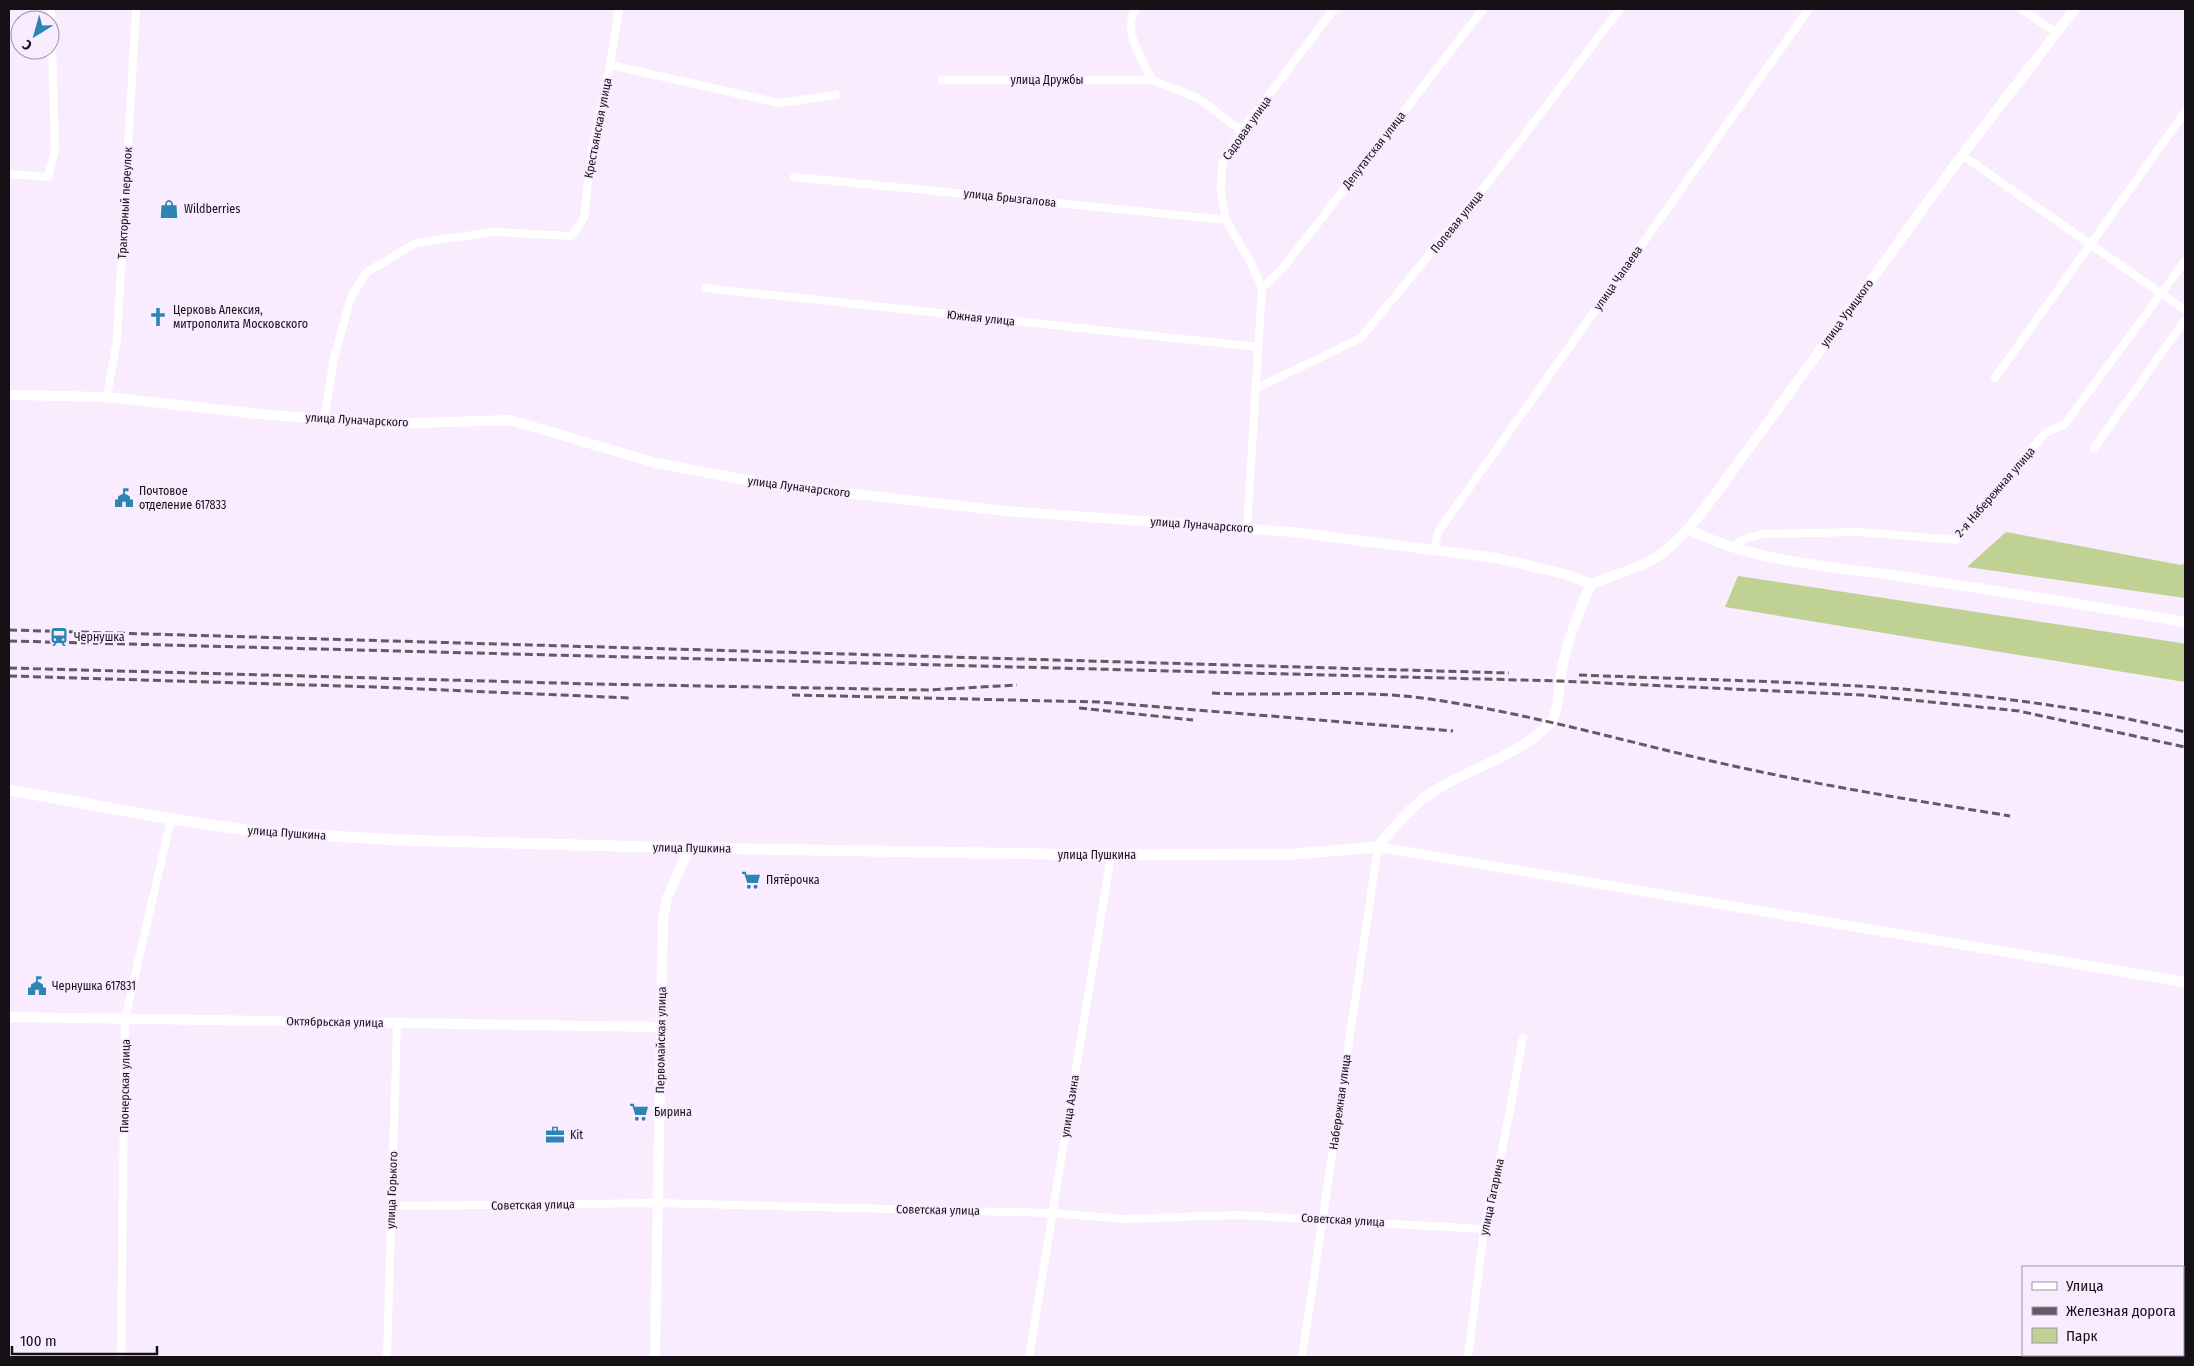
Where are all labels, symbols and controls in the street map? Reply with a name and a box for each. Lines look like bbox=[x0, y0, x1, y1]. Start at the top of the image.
north arrow bbox=[10, 10, 60, 60]
text: С bbox=[19, 36, 36, 54]
street label: улица Дружбы bbox=[1010, 73, 1084, 87]
street label: Крестьянская улица bbox=[581, 77, 615, 179]
street label: Садовая улица bbox=[1220, 93, 1274, 163]
street label: Депутатская улица bbox=[1339, 108, 1409, 192]
street label: Тракторный переулок bbox=[115, 146, 135, 259]
street label: улица Брызгалова bbox=[963, 186, 1057, 210]
street label: Полевая улица bbox=[1428, 188, 1486, 256]
shop icon: Wildberries bbox=[158, 198, 180, 220]
place label: Wildberries bbox=[184, 202, 240, 216]
street label: улица Чапаева bbox=[1591, 243, 1645, 313]
street label: улица Урицкого bbox=[1818, 276, 1876, 350]
place label: Церковь Алексия, митрополита Московского bbox=[173, 303, 308, 331]
church icon: Церковь Алексия, митрополита Московского bbox=[147, 306, 169, 328]
street label: Южная улица bbox=[946, 307, 1016, 329]
street label: улица Луначарского bbox=[305, 410, 409, 430]
street label: 2-я Набережная улица bbox=[1952, 444, 2038, 540]
street label: улица Луначарского bbox=[747, 474, 851, 500]
place label: Почтовое отделение 617833 bbox=[139, 484, 226, 512]
public building icon: Почтовое отделение 617833 bbox=[113, 487, 135, 509]
street label: улица Луначарского bbox=[1150, 514, 1254, 536]
station icon: Чернушка bbox=[48, 626, 70, 648]
place label: Чернушка bbox=[74, 630, 125, 644]
street label: улица Пушкина bbox=[247, 823, 327, 843]
street label: улица Пушкина bbox=[653, 840, 731, 856]
street label: улица Пушкина bbox=[1058, 848, 1136, 862]
supermarket icon: Пятёрочка bbox=[740, 869, 762, 891]
place label: Пятёрочка bbox=[766, 873, 820, 887]
public building icon: Чернушка 617831 bbox=[26, 975, 48, 997]
place label: Чернушка 617831 bbox=[52, 979, 136, 993]
street label: Первомайская улица bbox=[653, 986, 669, 1093]
street label: Октябрьская улица bbox=[286, 1014, 384, 1030]
street label: Пионерская улица bbox=[117, 1039, 133, 1133]
street label: Набережная улица bbox=[1326, 1053, 1354, 1151]
street label: улица Азина bbox=[1058, 1074, 1082, 1138]
supermarket icon: Бирина bbox=[628, 1101, 650, 1123]
place label: Бирина bbox=[654, 1105, 692, 1119]
office icon: Kit bbox=[544, 1124, 566, 1146]
place label: Kit bbox=[570, 1128, 583, 1142]
street label: улица Горького bbox=[384, 1151, 400, 1229]
street label: улица Гагарина bbox=[1477, 1157, 1507, 1237]
street label: Советская улица bbox=[491, 1197, 575, 1213]
street label: Советская улица bbox=[896, 1202, 980, 1218]
street label: Советская улица bbox=[1301, 1211, 1385, 1229]
legend bbox=[2022, 1266, 2184, 1356]
text: Улица bbox=[2065, 1277, 2104, 1295]
text: Железная дорога bbox=[2066, 1302, 2176, 1320]
scale bar bbox=[12, 1324, 158, 1356]
text: Парк bbox=[2066, 1327, 2097, 1345]
text: 100 m bbox=[20, 1332, 57, 1350]

